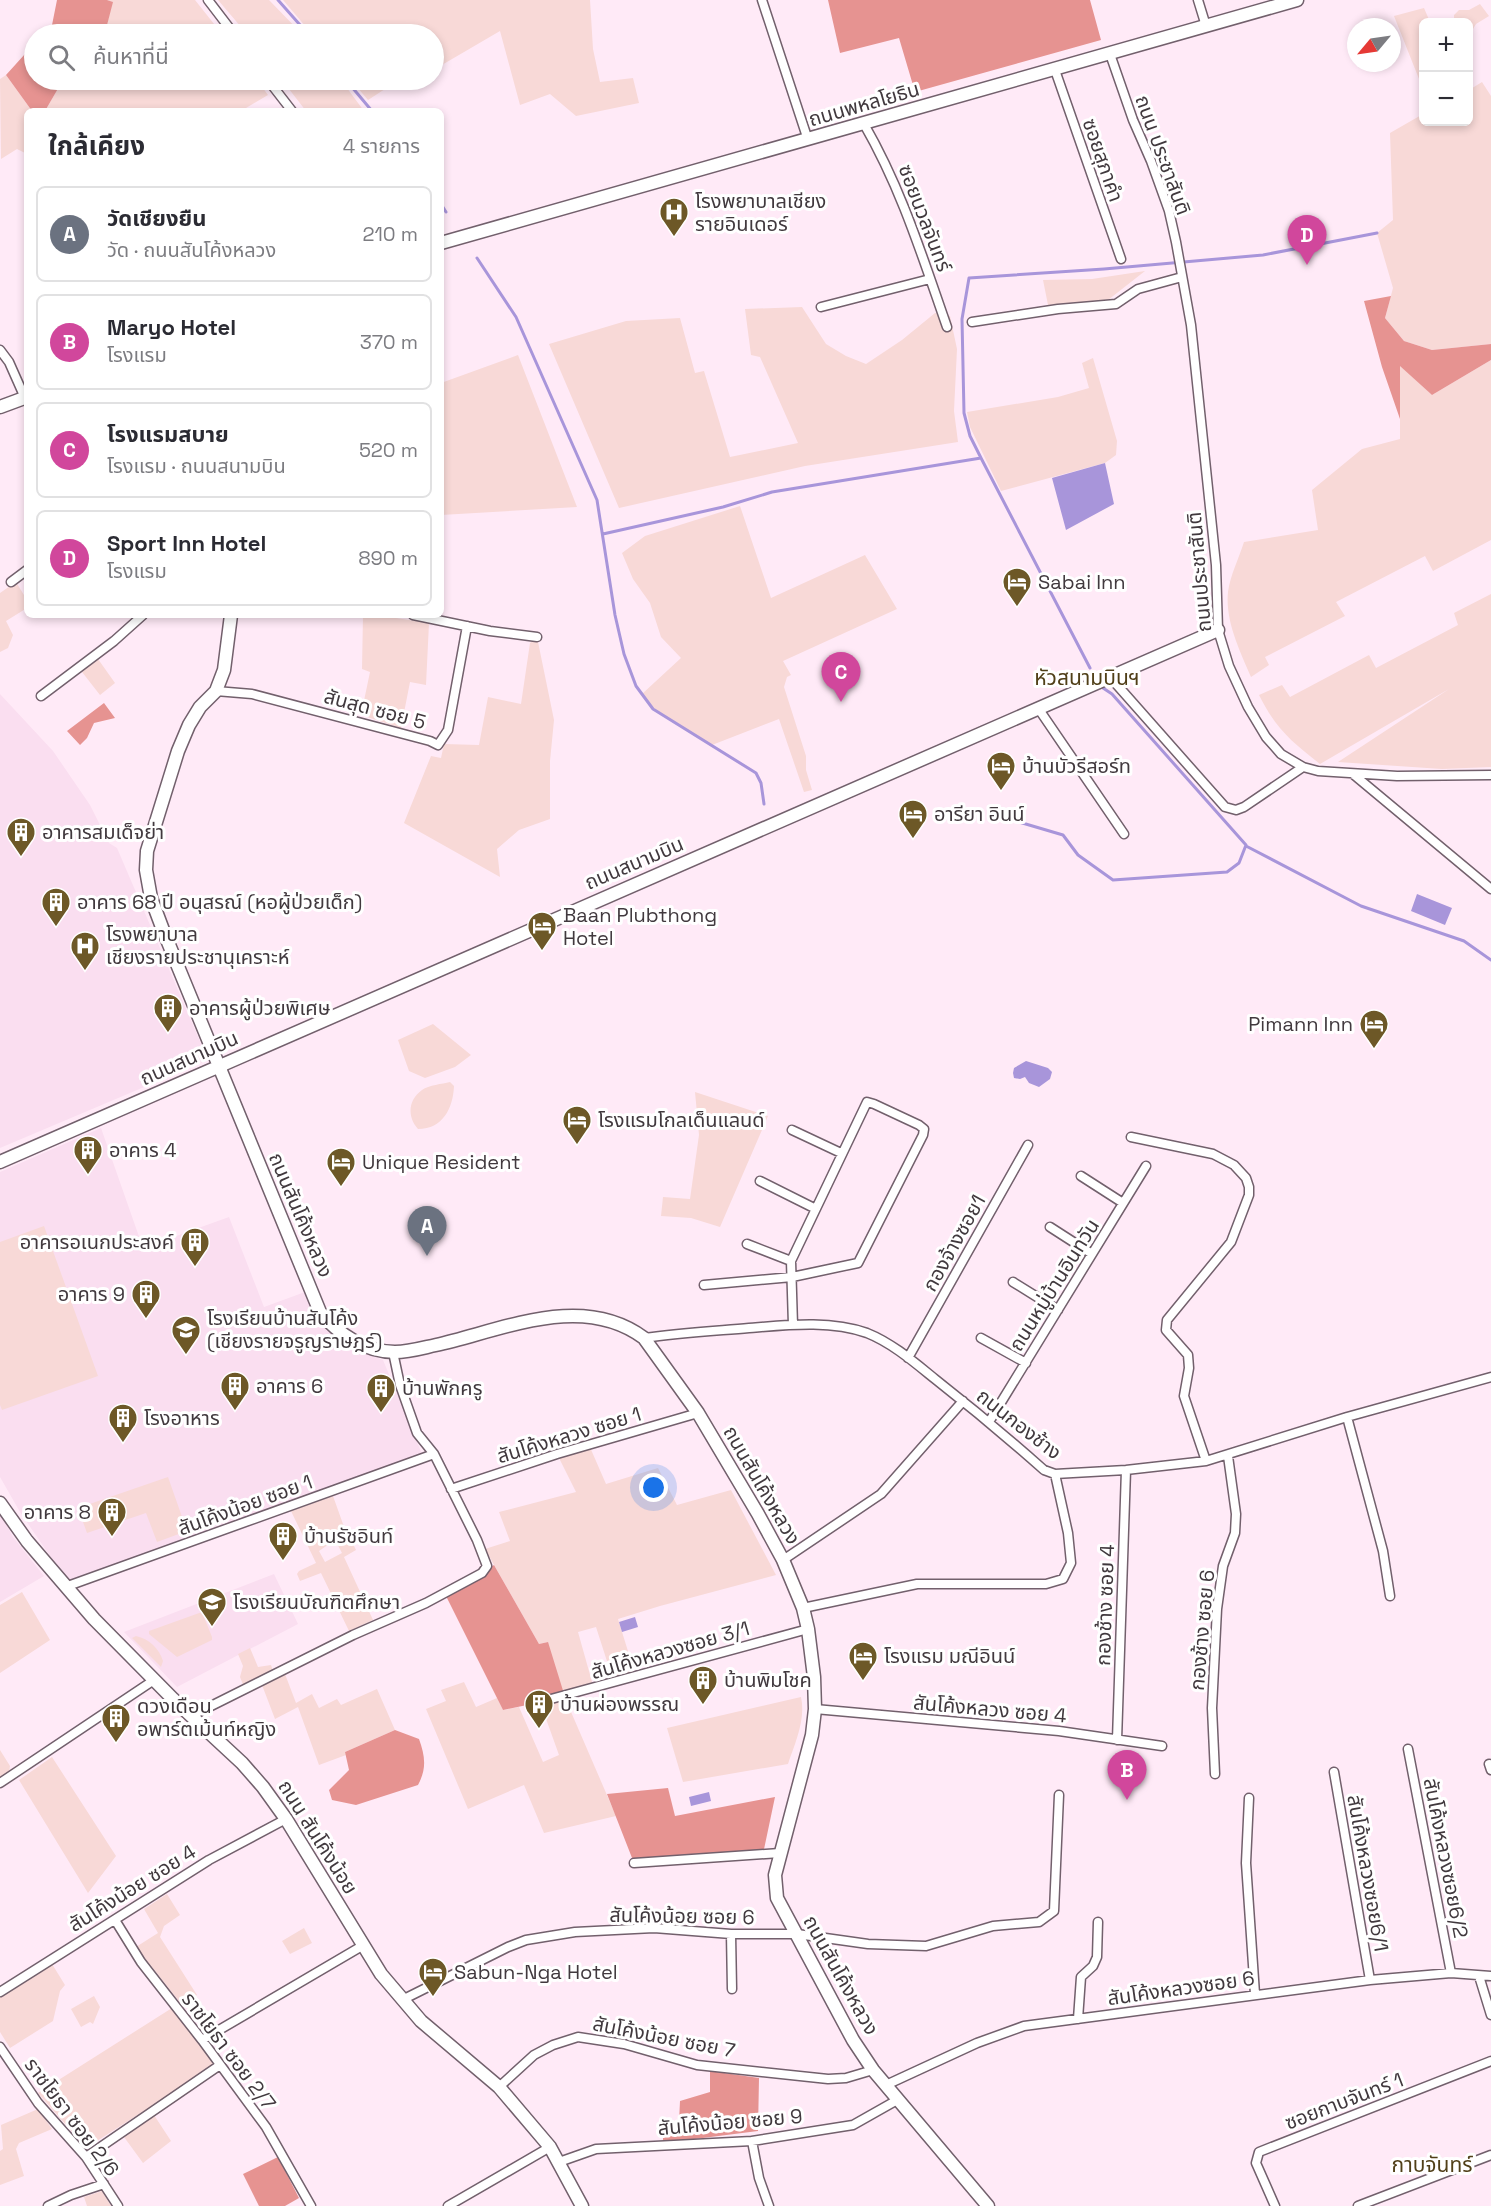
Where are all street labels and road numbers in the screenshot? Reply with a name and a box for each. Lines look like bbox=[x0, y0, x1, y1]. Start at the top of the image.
street label: ถนนพหลโยธิน bbox=[806, 76, 922, 132]
street label: ถนน ประชาสันติ bbox=[1129, 91, 1197, 219]
street label: ซอยสุภาคำ bbox=[1077, 115, 1129, 205]
street label: ซอยนวลจันทร์ bbox=[893, 161, 958, 276]
street label: ถนนประชาสันติ bbox=[1181, 511, 1217, 633]
street label: สันสุด ซอย 5 bbox=[321, 683, 429, 735]
street label: ถนนสนามบิน bbox=[581, 831, 687, 895]
street label: ถนนสนามบิน bbox=[136, 1025, 242, 1091]
street label: ถนนสันโค้งหลวง bbox=[263, 1149, 339, 1281]
street label: กองจ้างซอย1 bbox=[917, 1190, 991, 1296]
street label: ถนนหมู่บ้านอินทวัน bbox=[1003, 1214, 1105, 1356]
street label: ถนนกองช้าง bbox=[971, 1383, 1067, 1465]
street label: สันโค้งหลวง ซอย 1 bbox=[494, 1401, 644, 1469]
street label: ถนนสันโค้งหลวง bbox=[717, 1421, 807, 1549]
street label: สันโค้งน้อย ซอย 1 bbox=[174, 1469, 316, 1541]
street label: กองช้าง ซอย 4 bbox=[1090, 1544, 1120, 1666]
street label: กองช้าง ซอย 6 bbox=[1184, 1569, 1220, 1691]
street label: สันโค้งหลวงซอย 3/1 bbox=[588, 1615, 752, 1685]
street label: สันโค้งหลวง ซอย 4 bbox=[912, 1689, 1068, 1729]
street label: ถนน สันโค้งน้อย bbox=[273, 1775, 363, 1899]
street label: สันโค้งหลวงซอย6/2 bbox=[1418, 1776, 1474, 1940]
street label: สันโค้งหลวงซอย6/1 bbox=[1341, 1792, 1395, 1954]
street label: สันโค้งน้อย ซอย 4 bbox=[63, 1838, 201, 1938]
street label: สันโค้งน้อย ซอย 6 bbox=[609, 1902, 755, 1930]
street label: ถนนสันโค้งหลวง bbox=[797, 1911, 885, 2039]
street label: สันโค้งหลวงซอย 6 bbox=[1106, 1965, 1256, 2011]
street label: ราชโยธา ซอย 2/7 bbox=[176, 1987, 282, 2115]
street label: สันโค้งน้อย ซอย 7 bbox=[591, 2010, 737, 2064]
street label: ราชโยธา ซอย 2/6 bbox=[19, 2053, 125, 2181]
street label: ซอยกาบจันทร์ 1 bbox=[1281, 2066, 1407, 2136]
street label: สันโค้งน้อย ซอย 9 bbox=[656, 2103, 804, 2141]

